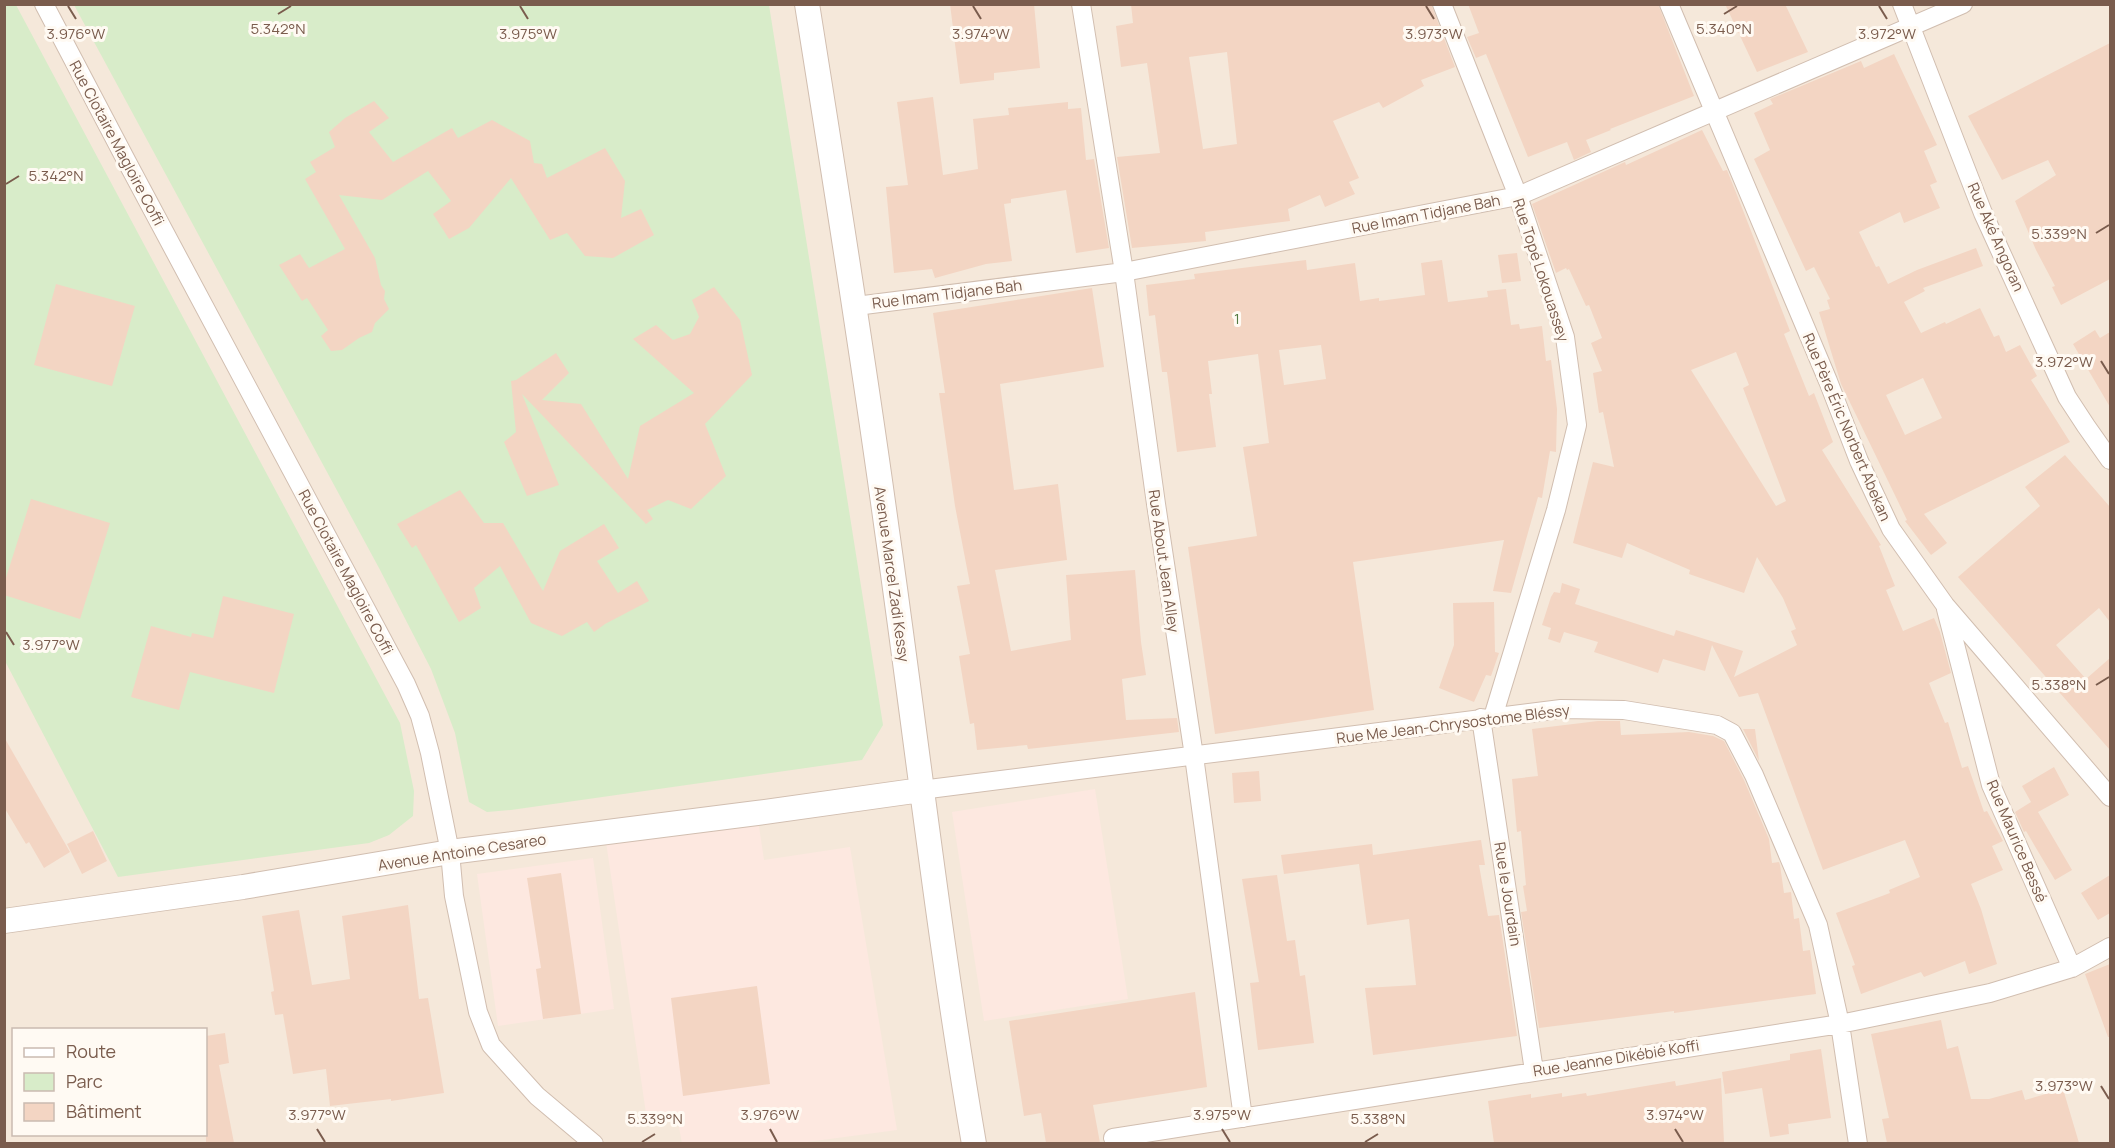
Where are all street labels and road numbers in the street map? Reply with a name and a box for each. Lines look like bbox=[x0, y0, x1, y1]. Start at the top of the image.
street label: Rue Clotaire Magloire Coffi bbox=[65, 57, 169, 229]
street label: Rue Aké Angoran bbox=[1963, 179, 2029, 295]
street label: Rue Imam Tidjane Bah bbox=[1350, 189, 1502, 239]
street label: Rue Topé Lokouassey bbox=[1508, 196, 1574, 344]
street label: Rue Imam Tidjane Bah bbox=[871, 274, 1023, 314]
street label: Rue Père Éric Norbert Abekan bbox=[1798, 330, 1896, 524]
street label: Avenue Marcel Zadi Kessy bbox=[869, 485, 915, 663]
street label: Rue Clotaire Magloire Coffi bbox=[294, 486, 398, 658]
street label: Rue About Jean Alley bbox=[1144, 488, 1184, 634]
street label: Rue Me Jean-Chrysostome Bléssy bbox=[1335, 699, 1571, 749]
street label: Rue Maurice Bessé bbox=[1982, 776, 2052, 906]
street label: Avenue Antoine Cesareo bbox=[376, 828, 548, 876]
street label: Rue le Jourdain bbox=[1489, 840, 1527, 948]
street label: Rue Jeanne Dikébié Koffi bbox=[1531, 1034, 1701, 1082]

